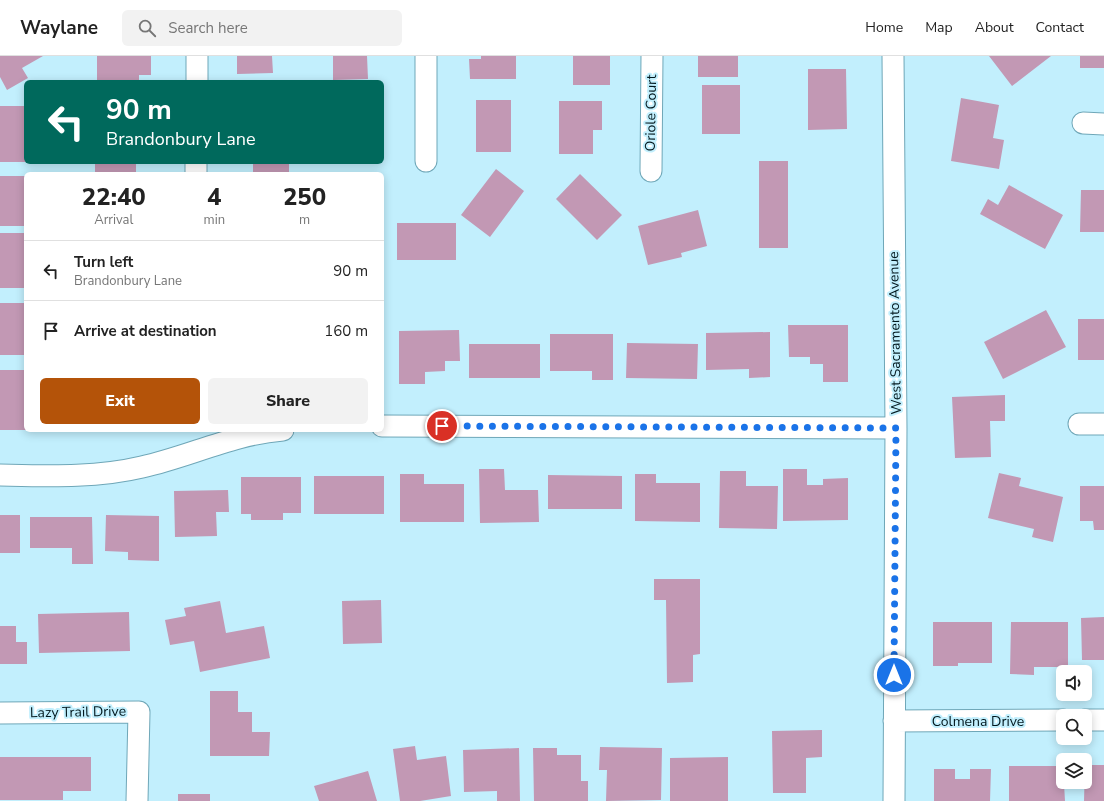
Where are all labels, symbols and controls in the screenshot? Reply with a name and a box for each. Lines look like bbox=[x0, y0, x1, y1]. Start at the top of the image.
search box bbox=[122, 10, 402, 46]
text: Waylane bbox=[20, 15, 98, 41]
icon: search bbox=[136, 17, 158, 39]
text: Search here bbox=[168, 18, 248, 38]
text: Home bbox=[865, 18, 903, 37]
text: Map bbox=[925, 18, 953, 37]
text: About bbox=[975, 18, 1014, 37]
text: Contact bbox=[1036, 18, 1084, 37]
street label: Oriole Court bbox=[641, 74, 661, 152]
text: 90 m bbox=[106, 91, 172, 129]
icon: left bbox=[40, 96, 92, 148]
text: Brandonbury Lane bbox=[106, 127, 256, 151]
text: 22:40 bbox=[82, 181, 146, 213]
text: 4 bbox=[207, 181, 222, 213]
text: 250 bbox=[283, 181, 326, 213]
text: Arrival bbox=[94, 211, 133, 229]
text: min bbox=[204, 211, 225, 229]
text: m bbox=[299, 211, 310, 229]
street label: West Sacramento Avenue bbox=[884, 251, 906, 415]
text: Turn left bbox=[74, 252, 133, 272]
icon: left bbox=[40, 260, 62, 282]
text: 90 m bbox=[333, 261, 368, 281]
text: Brandonbury Lane bbox=[74, 272, 182, 290]
icon: arrive bbox=[40, 320, 62, 342]
text: Arrive at destination bbox=[74, 321, 217, 341]
text: 160 m bbox=[324, 321, 368, 341]
button: Exit bbox=[40, 378, 200, 424]
button: Share bbox=[208, 378, 368, 424]
pin bbox=[425, 409, 459, 443]
icon: arrive bbox=[431, 415, 453, 437]
position arrow bbox=[873, 654, 915, 696]
map controls bbox=[1056, 665, 1092, 789]
button: sound bbox=[1056, 665, 1092, 701]
street label: Lazy Trail Drive bbox=[30, 702, 126, 722]
button: search bbox=[1056, 709, 1092, 745]
street label: Colmena Drive bbox=[932, 712, 1024, 731]
button: layers bbox=[1056, 753, 1092, 789]

